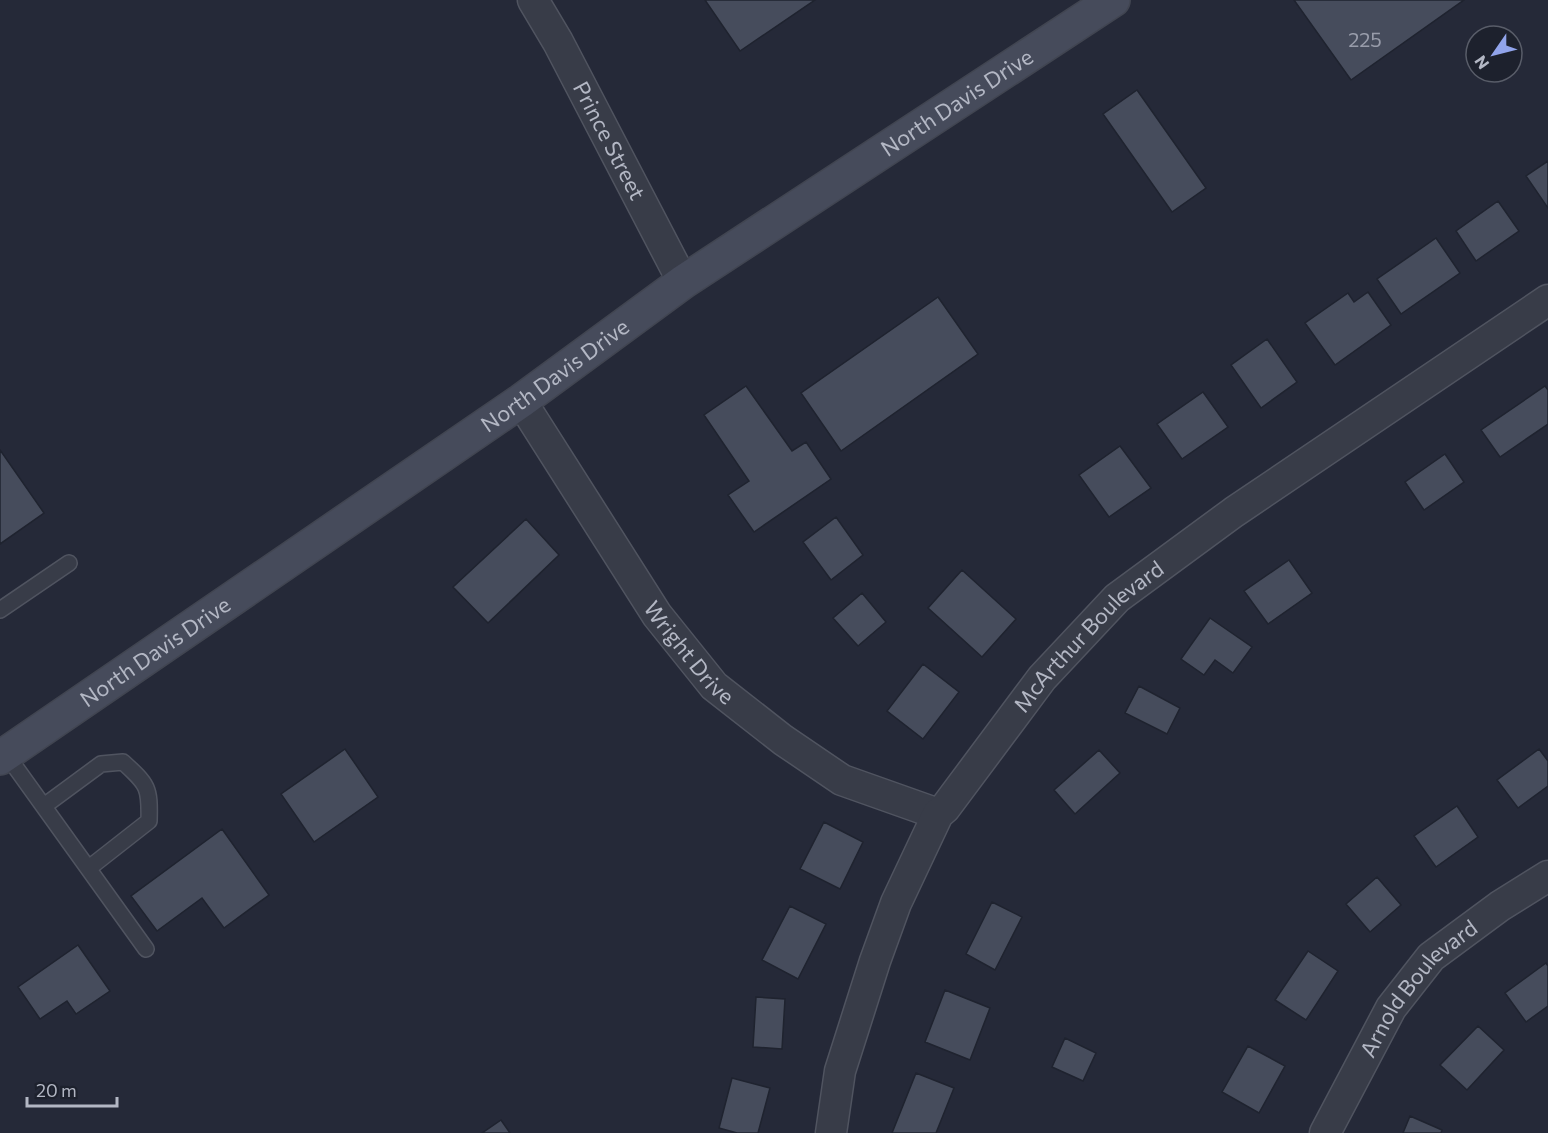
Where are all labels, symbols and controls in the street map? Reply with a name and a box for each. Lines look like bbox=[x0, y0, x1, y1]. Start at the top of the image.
north arrow bbox=[1464, 24, 1524, 84]
house number: 225 bbox=[1348, 27, 1382, 51]
street label: North Davis Drive bbox=[875, 42, 1038, 162]
text: N bbox=[1470, 53, 1493, 73]
street label: Prince Street bbox=[568, 77, 652, 204]
street label: North Davis Drive bbox=[475, 312, 634, 438]
street label: McArthur Boulevard bbox=[1007, 555, 1168, 717]
street label: North Davis Drive bbox=[74, 590, 235, 712]
street label: Wright Drive bbox=[639, 596, 740, 710]
street label: Arnold Boulevard bbox=[1354, 914, 1482, 1062]
scale bar bbox=[27, 1070, 117, 1108]
text: 20 m bbox=[36, 1079, 77, 1101]

